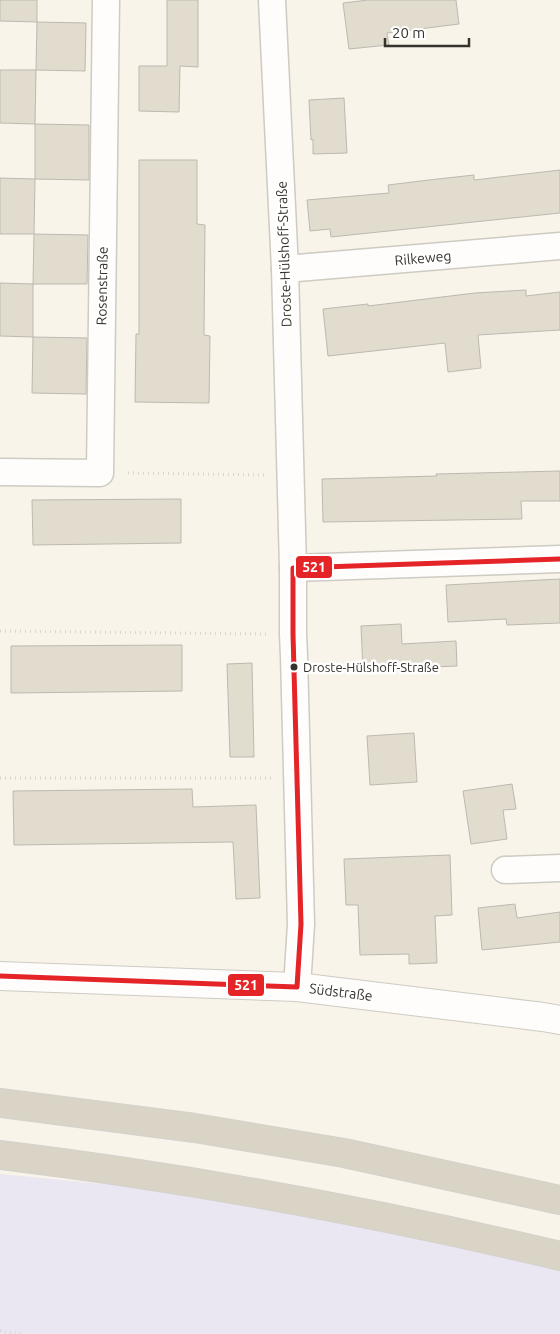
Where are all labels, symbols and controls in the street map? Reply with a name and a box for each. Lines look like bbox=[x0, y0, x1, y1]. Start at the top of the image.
scale bar bbox=[385, 15, 469, 47]
text: 20 m bbox=[392, 24, 425, 41]
street label: Droste-Hülshoff-Straße bbox=[273, 181, 295, 327]
street label: Rosenstraße bbox=[93, 246, 111, 326]
street label: Rilkeweg bbox=[394, 248, 452, 268]
line badge: 521 bbox=[295, 555, 333, 579]
text: 521 bbox=[302, 559, 326, 575]
place label: Droste-Hülshoff-Straße bbox=[303, 660, 439, 674]
marker: Droste-Hülshoff-Straße bbox=[289, 662, 299, 672]
line badge: 521 bbox=[227, 973, 265, 997]
text: 521 bbox=[234, 977, 258, 993]
street label: Südstraße bbox=[308, 980, 374, 1004]

